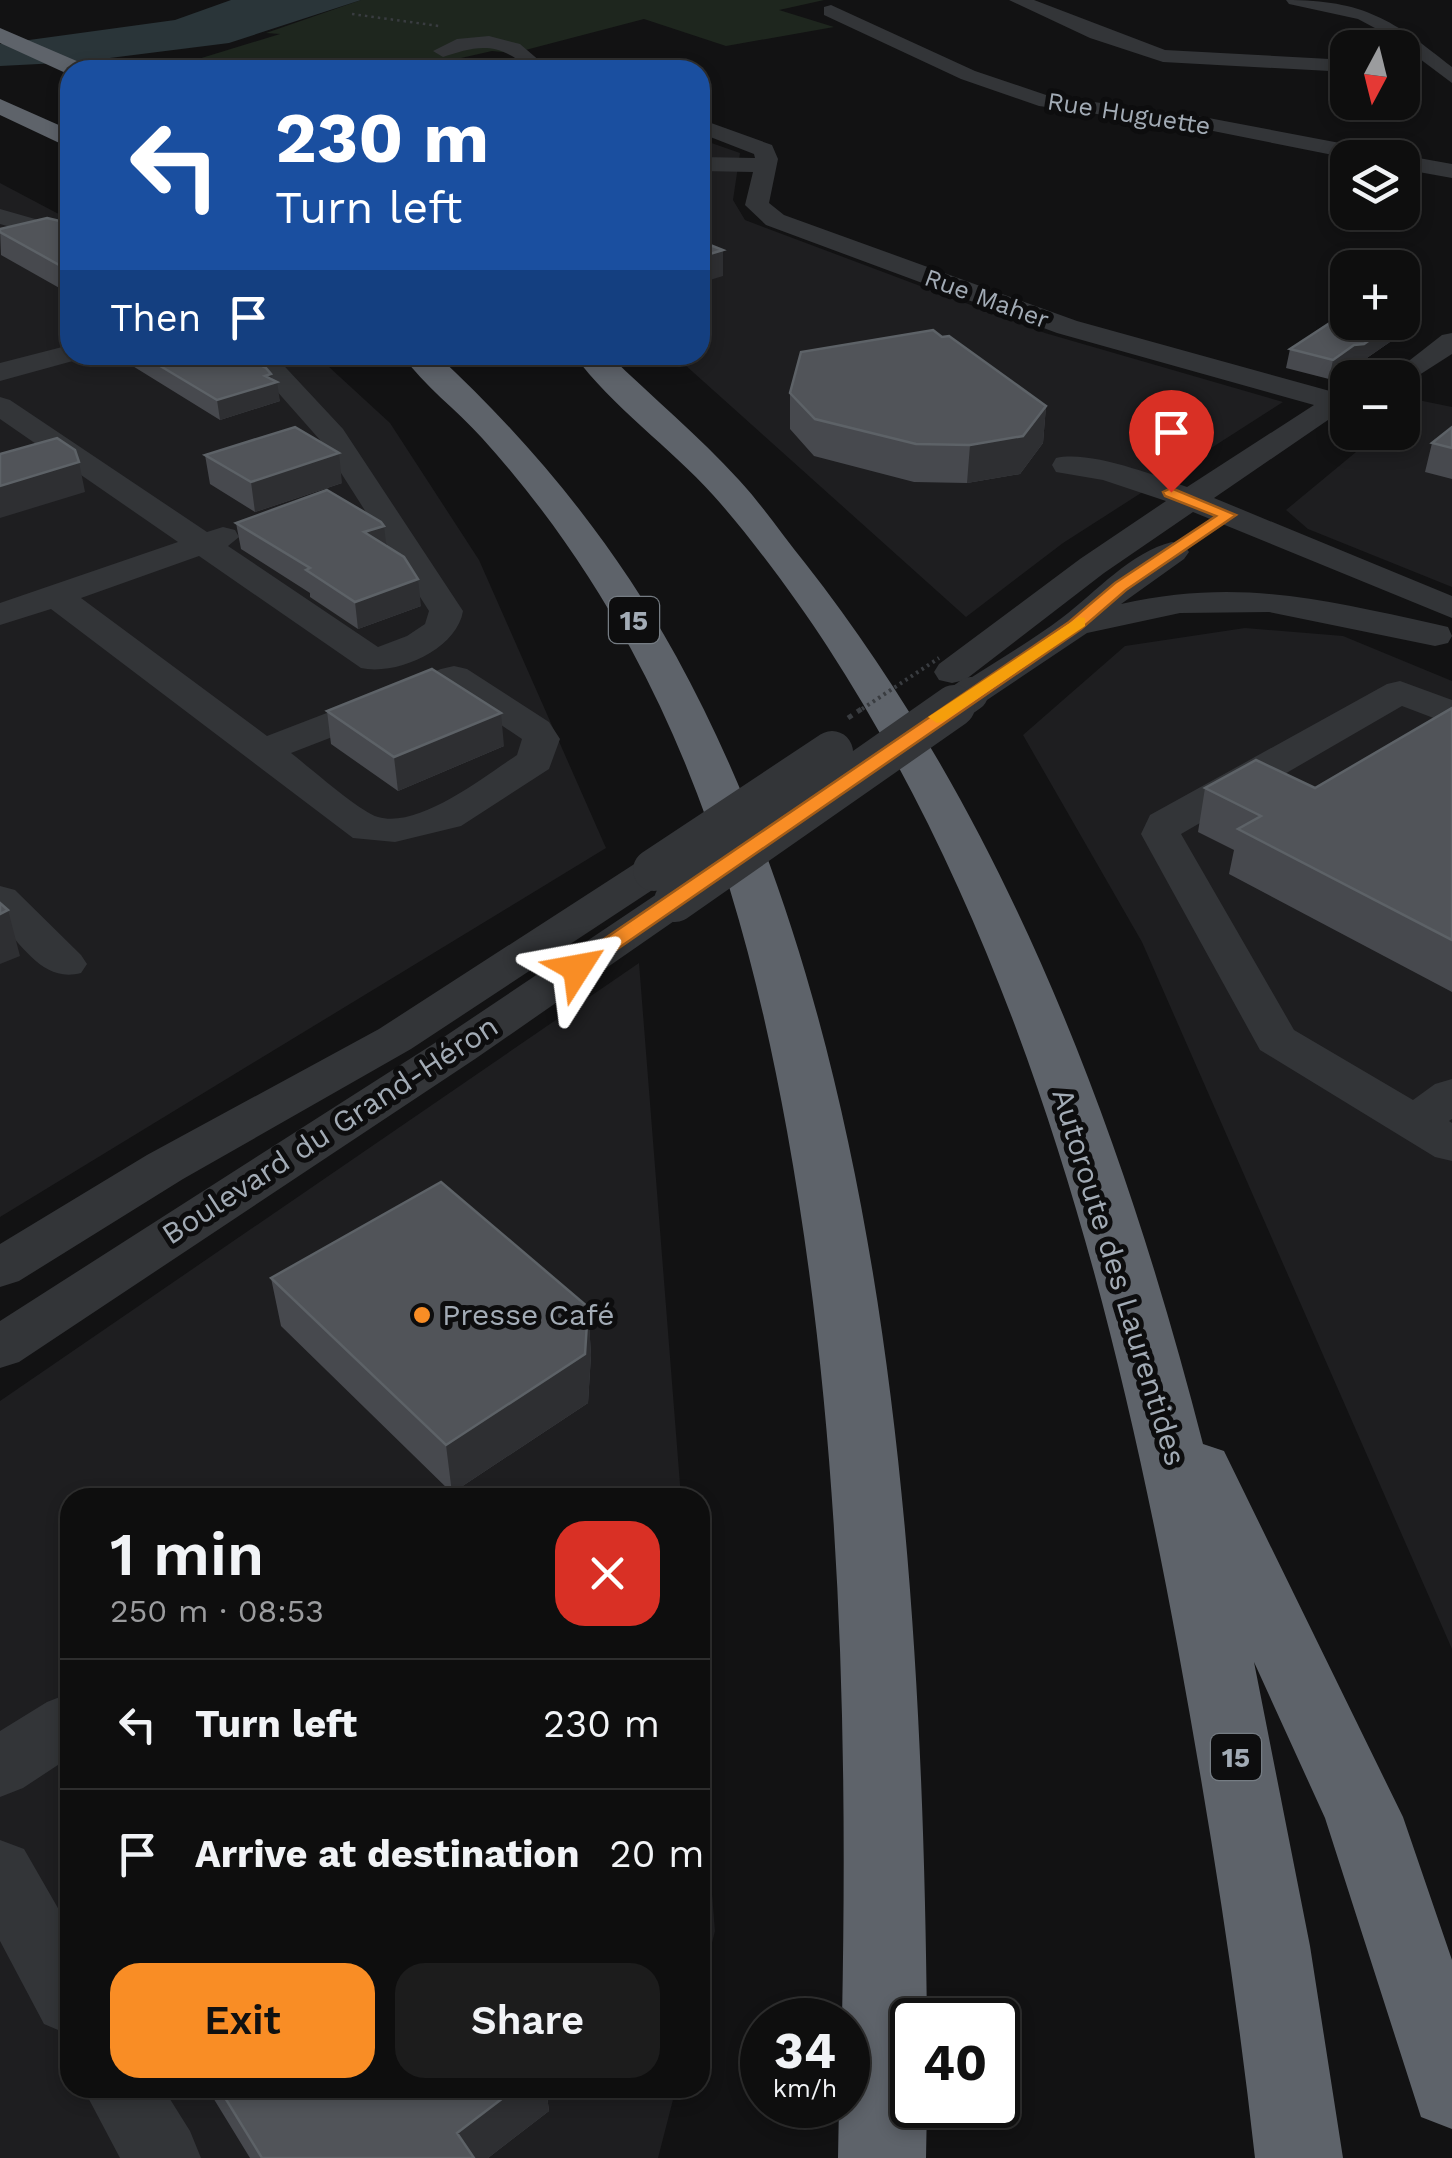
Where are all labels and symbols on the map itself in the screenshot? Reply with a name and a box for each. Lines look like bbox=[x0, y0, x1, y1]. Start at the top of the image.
north arrow bbox=[1330, 30, 1420, 120]
street label: Rue Huguette bbox=[1045, 86, 1213, 141]
street label: Rue Maher bbox=[921, 263, 1053, 334]
pin bbox=[1129, 390, 1214, 493]
road number: 15 bbox=[609, 597, 659, 643]
position arrow bbox=[525, 916, 629, 1020]
street label: Boulevard du Grand-Héron bbox=[155, 1008, 504, 1251]
street label: Autoroute des Laurentides bbox=[1045, 1084, 1194, 1470]
place label: Presse Café bbox=[442, 1297, 615, 1332]
marker: Presse Café bbox=[411, 1304, 433, 1326]
road number: 15 bbox=[1211, 1734, 1261, 1780]
speed limit sign: 40 bbox=[890, 1998, 1020, 2128]

